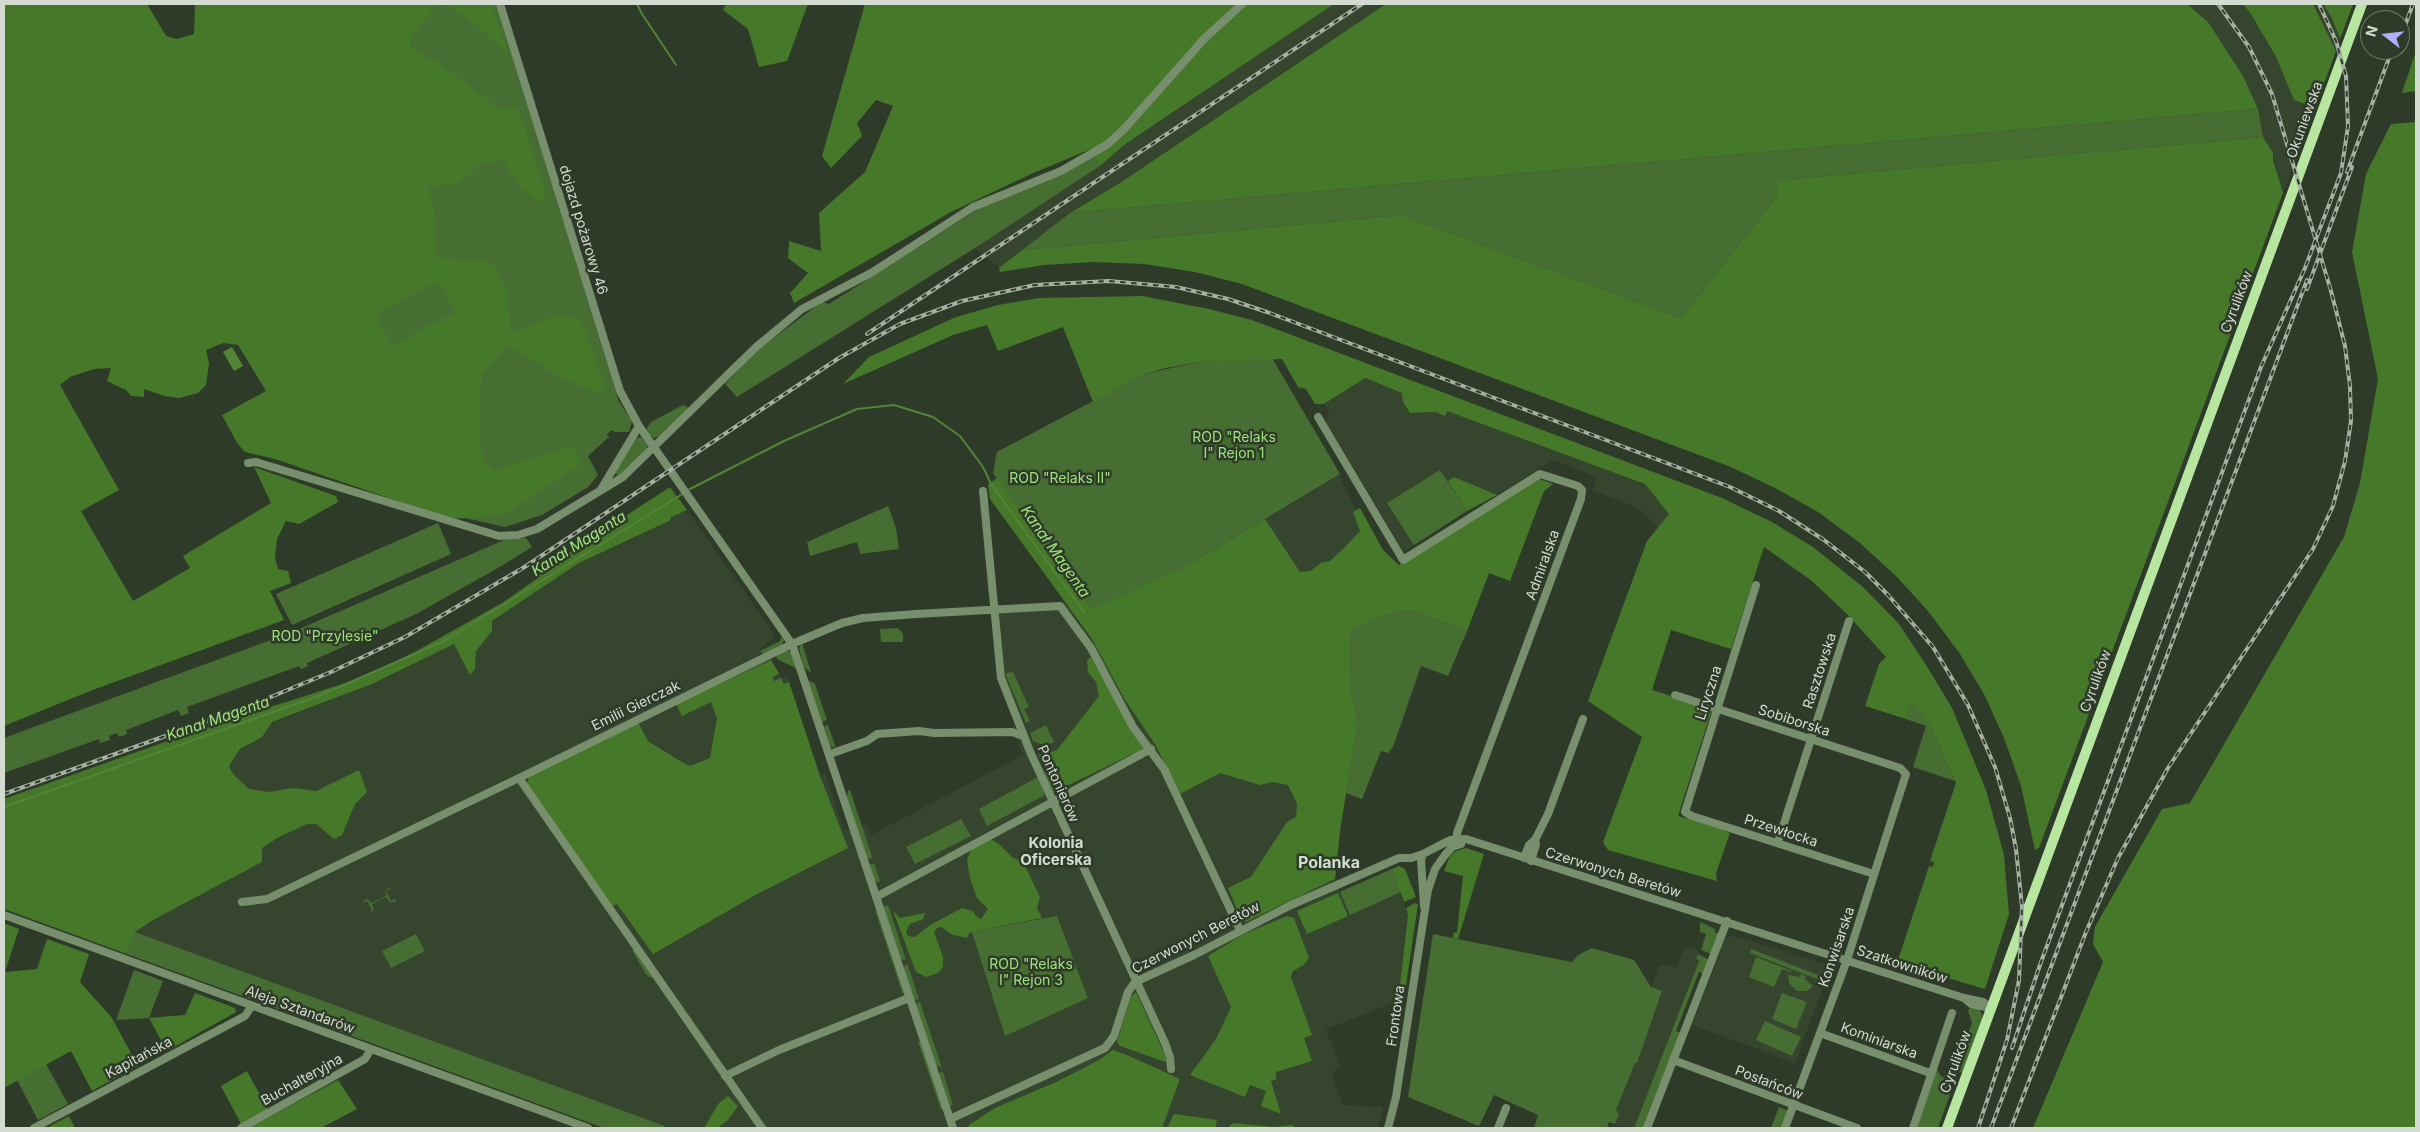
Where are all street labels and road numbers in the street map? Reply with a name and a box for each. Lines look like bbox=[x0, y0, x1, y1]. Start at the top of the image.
street label: Okuniewska bbox=[2283, 79, 2327, 161]
street label: dojazd pożarowy 46 bbox=[555, 163, 611, 297]
street label: Cyrulików bbox=[2217, 268, 2257, 336]
street label: Admiralska bbox=[1523, 528, 1563, 602]
street label: Rasztowska bbox=[1800, 631, 1840, 711]
street label: Cyrulików bbox=[2077, 647, 2115, 715]
street label: Liryczna bbox=[1692, 664, 1726, 722]
street label: Emilii Gierczak bbox=[589, 677, 683, 735]
street label: Sobiborska bbox=[1756, 701, 1832, 741]
street label: Pontonierów bbox=[1033, 743, 1083, 825]
street label: Przewłocka bbox=[1742, 811, 1820, 851]
street label: Czerwonych Beretów bbox=[1543, 844, 1683, 902]
street label: Czerwonych Beretów bbox=[1129, 898, 1263, 978]
street label: Konwisarska bbox=[1815, 905, 1859, 989]
street label: Szatkowników bbox=[1854, 942, 1950, 988]
street label: Aleja Sztandarów bbox=[243, 982, 357, 1038]
street label: Frontowa bbox=[1383, 984, 1409, 1048]
street label: Kominiarska bbox=[1838, 1019, 1920, 1063]
street label: Cyrulików bbox=[1937, 1028, 1975, 1096]
street label: Kapitańska bbox=[103, 1033, 175, 1083]
street label: Buchalteryjna bbox=[258, 1051, 346, 1109]
street label: Posłańców bbox=[1732, 1062, 1806, 1104]

